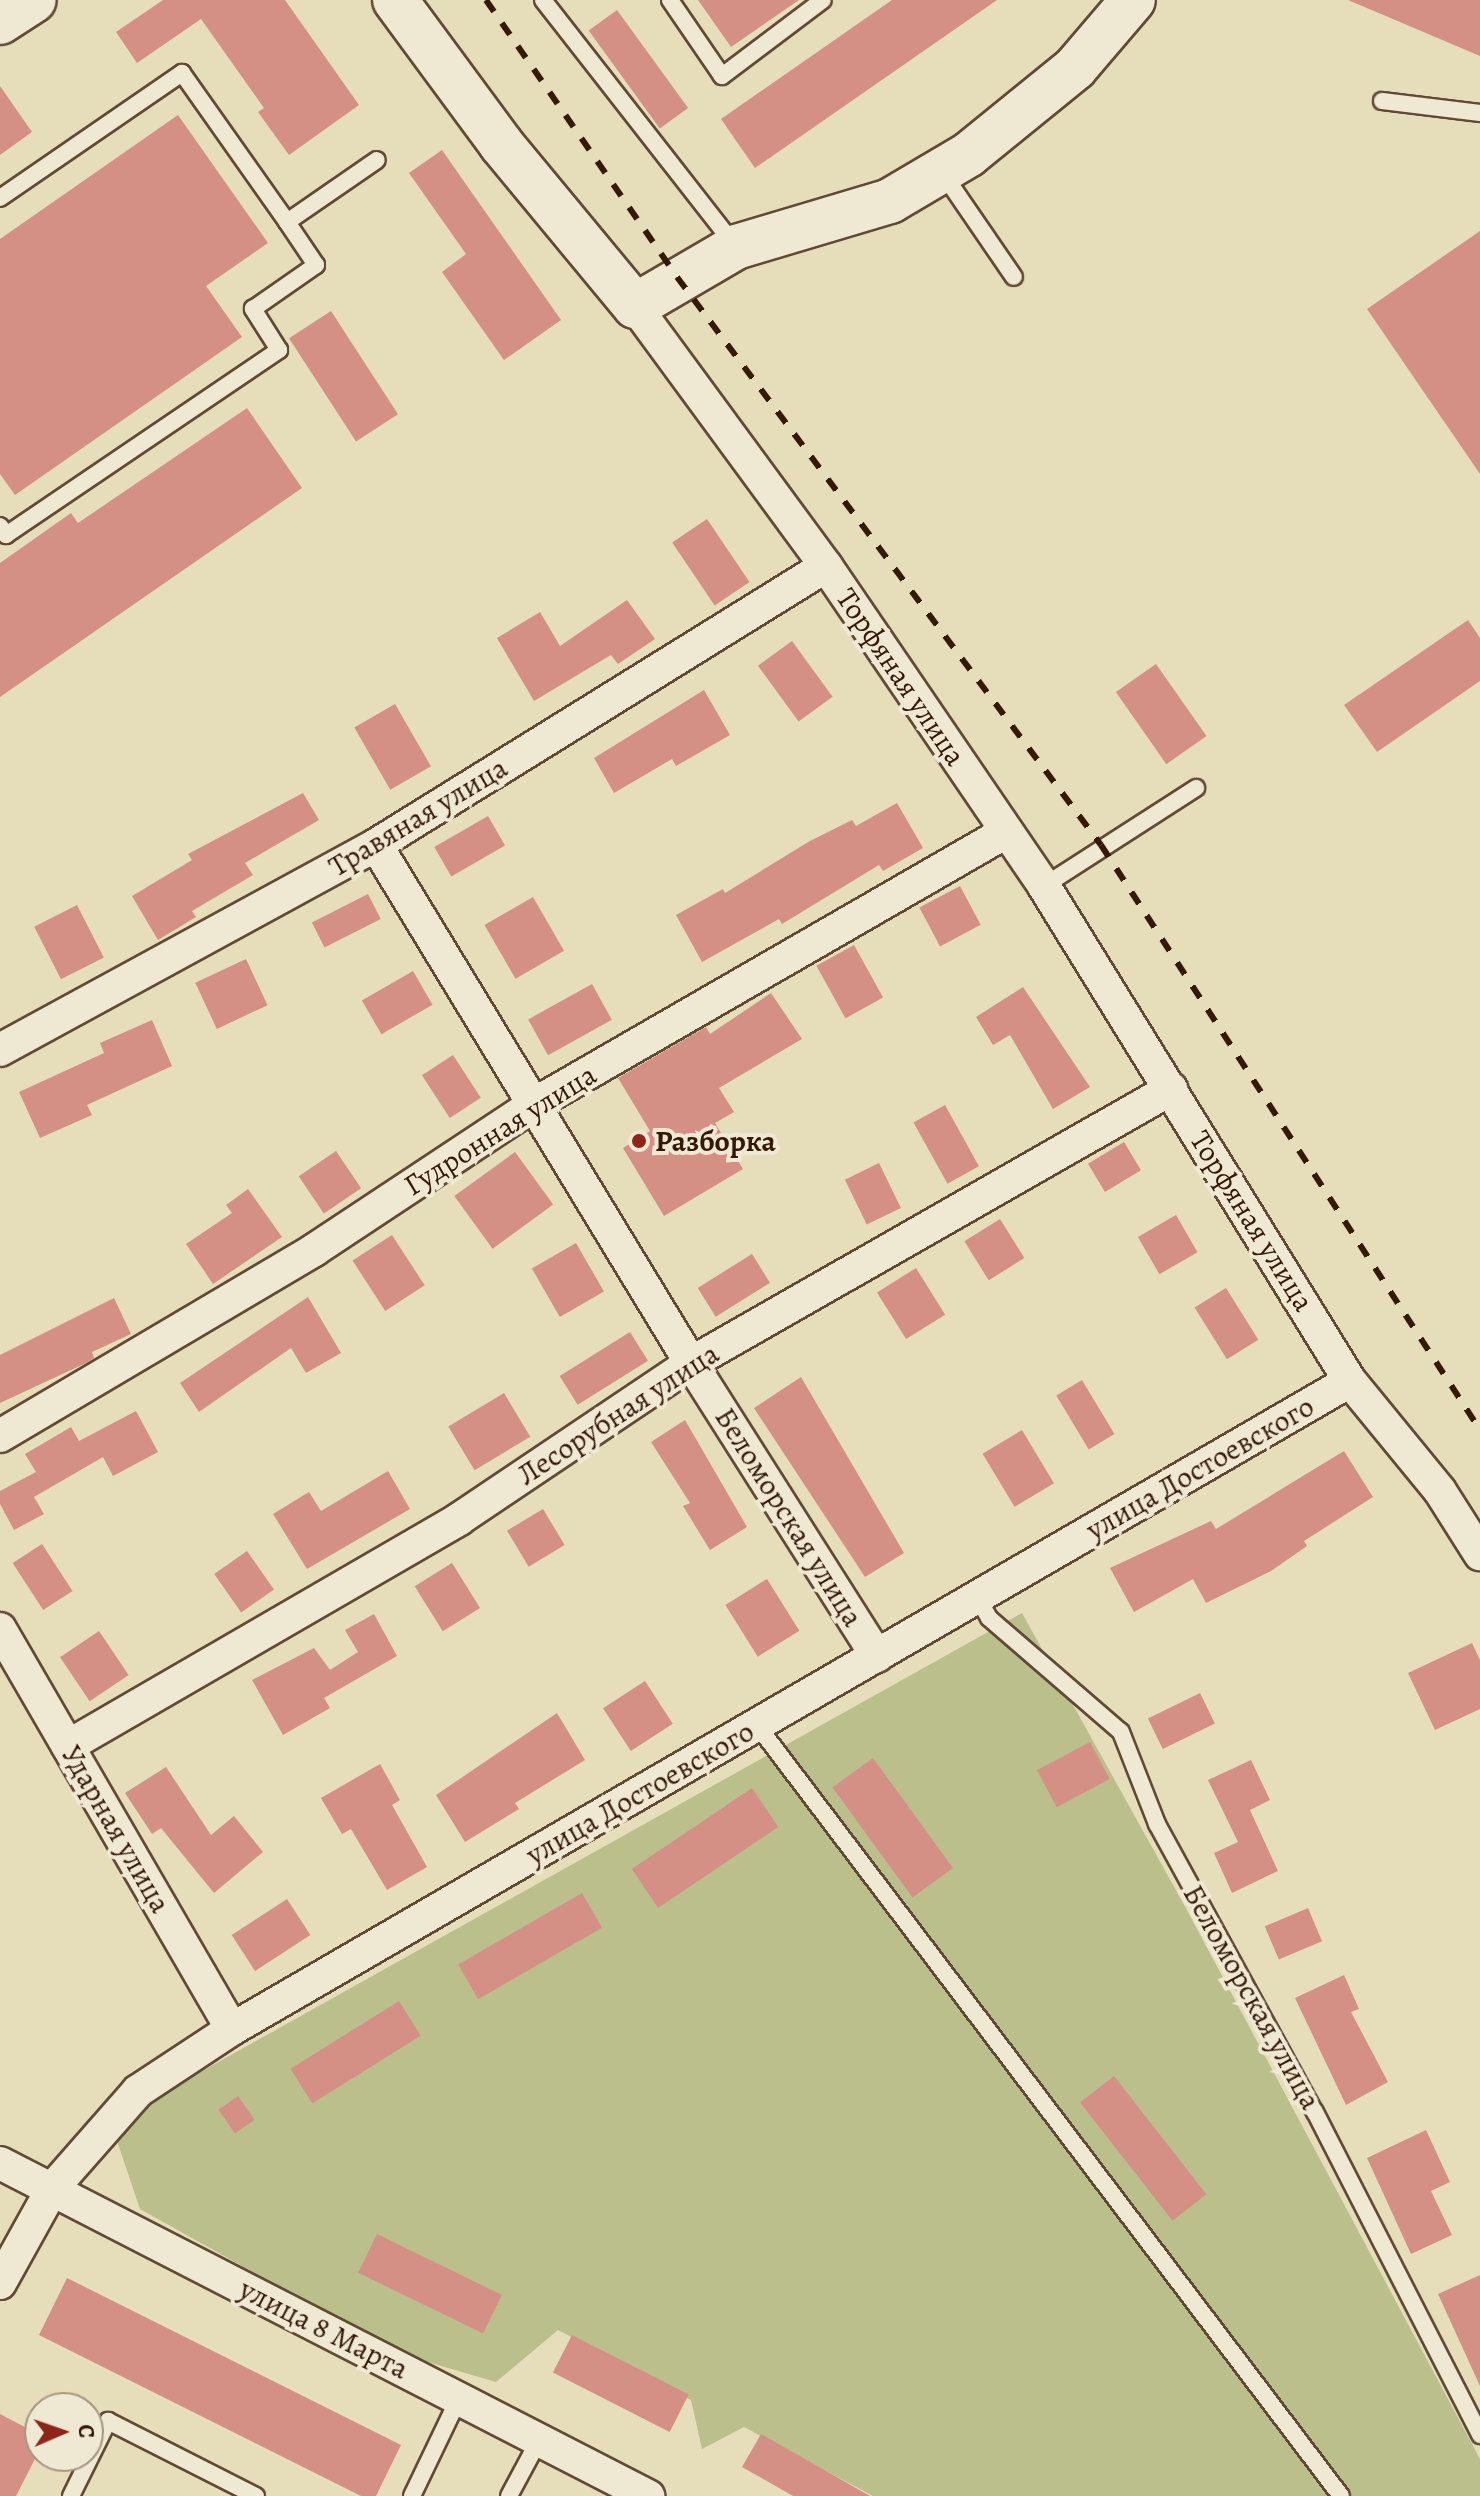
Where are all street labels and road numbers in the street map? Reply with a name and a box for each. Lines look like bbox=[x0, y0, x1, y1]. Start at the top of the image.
street label: Торфяная улица bbox=[828, 582, 974, 772]
street label: Травяная улица bbox=[322, 750, 514, 884]
street label: Гудронная улица bbox=[397, 1056, 603, 1204]
street label: Торфяная улица bbox=[1182, 1124, 1322, 1318]
street label: Лесорубная улица bbox=[510, 1335, 726, 1493]
street label: улица Достоевского bbox=[1080, 1388, 1320, 1548]
street label: Беломорская улица bbox=[707, 1401, 871, 1633]
street label: улица Достоевского bbox=[520, 1713, 760, 1873]
street label: Ударная улица bbox=[54, 1739, 178, 1919]
street label: Беломорская улица bbox=[1175, 1878, 1329, 2116]
street label: улица 8 Марта bbox=[233, 2271, 415, 2387]

